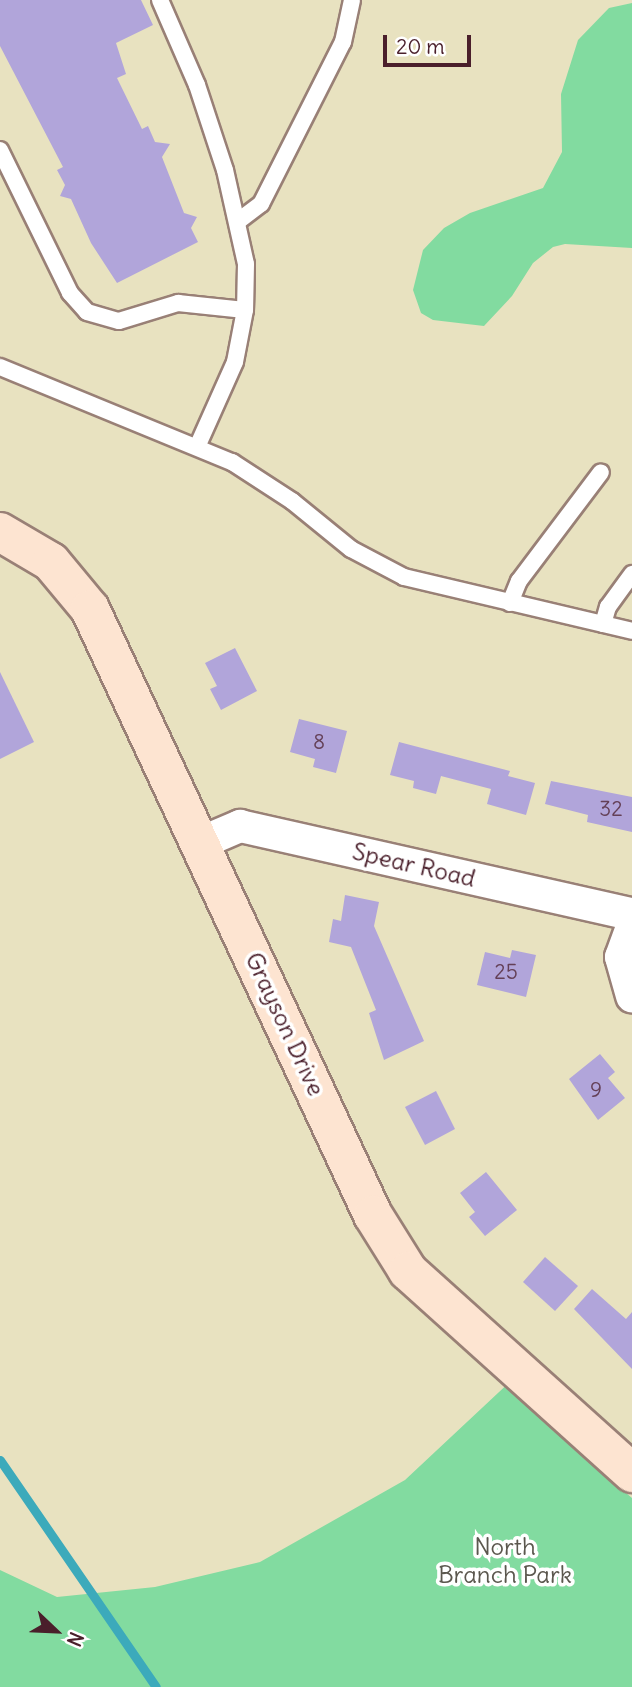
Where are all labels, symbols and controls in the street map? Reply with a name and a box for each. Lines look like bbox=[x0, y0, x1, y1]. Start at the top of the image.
scale bar bbox=[387, 21, 475, 65]
text: 20 m bbox=[396, 33, 445, 60]
house number: 8 bbox=[313, 729, 325, 755]
house number: 32 bbox=[599, 796, 623, 822]
street label: Spear Road bbox=[350, 837, 478, 893]
street label: Grayson Drive bbox=[239, 948, 331, 1100]
house number: 25 bbox=[494, 959, 518, 985]
house number: 9 bbox=[590, 1077, 602, 1103]
park label: North Branch Park bbox=[438, 1533, 572, 1589]
north arrow bbox=[21, 1596, 91, 1666]
text: N bbox=[62, 1628, 89, 1650]

